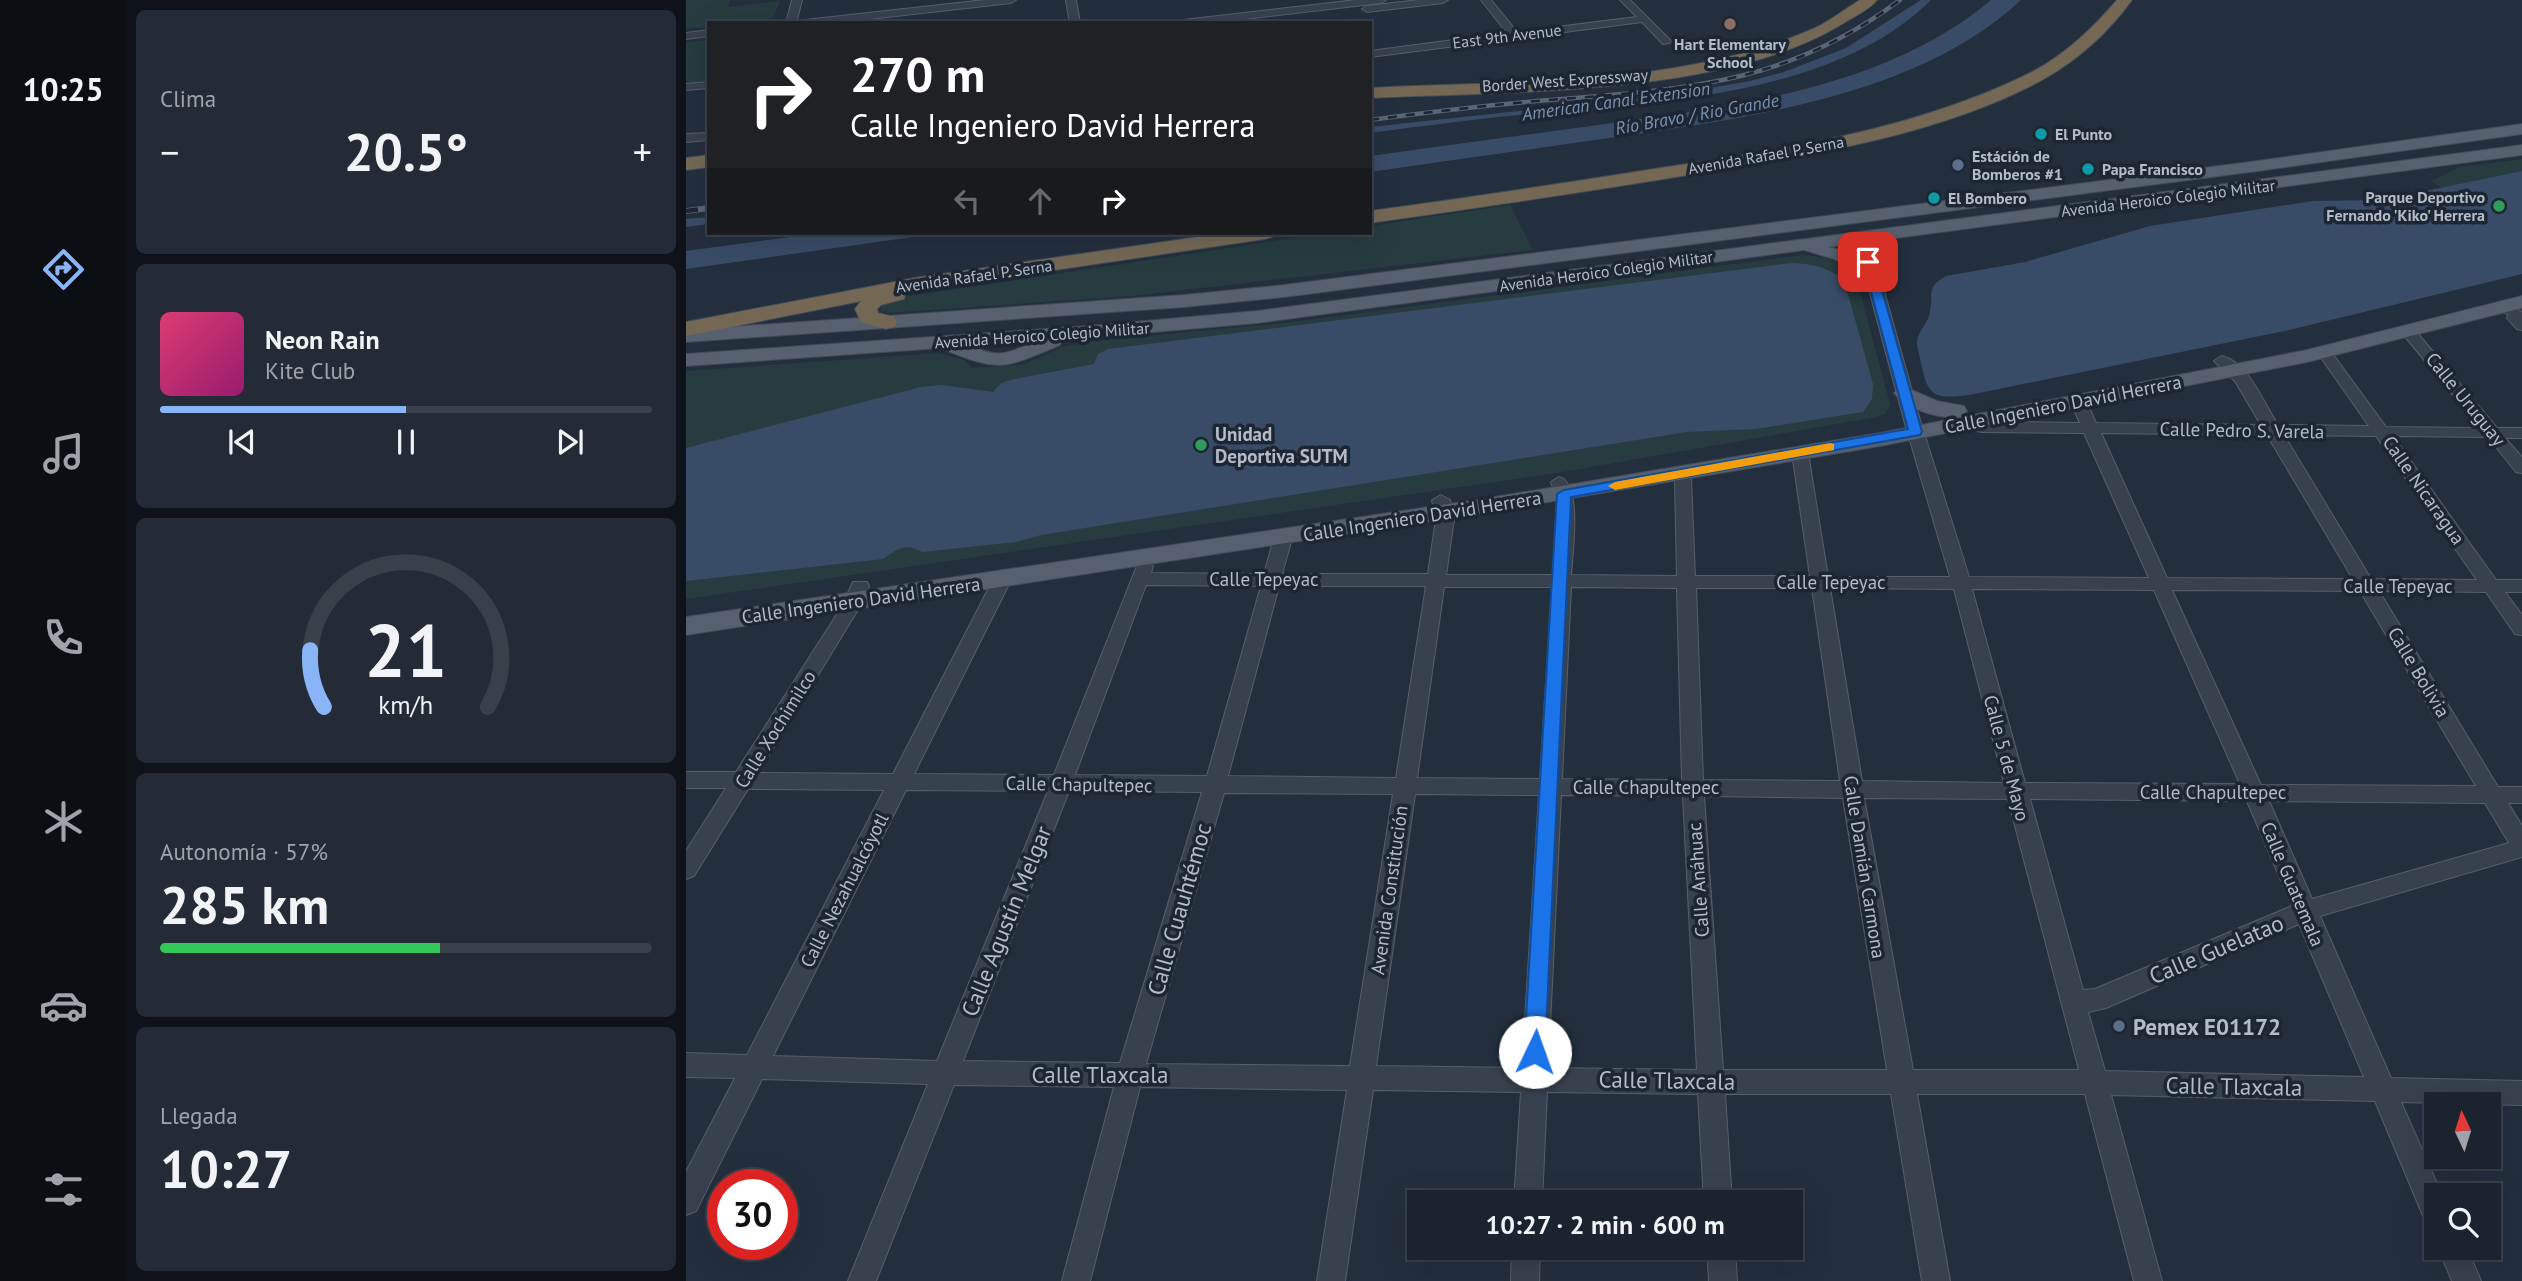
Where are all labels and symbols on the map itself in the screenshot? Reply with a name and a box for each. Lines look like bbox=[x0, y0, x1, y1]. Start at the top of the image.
marker: Hart Elementary School bbox=[1722, 16, 1738, 32]
street label: East 9th Avenue bbox=[1451, 19, 1563, 53]
place label: Hart Elementary School bbox=[1674, 34, 1786, 72]
street label: Border West Expressway bbox=[1481, 64, 1649, 96]
water label: American Canal Extension bbox=[1519, 76, 1712, 126]
water label: Río Bravo / Rio Grande bbox=[1613, 88, 1781, 140]
place label: El Punto bbox=[2055, 124, 2113, 144]
marker: El Punto bbox=[2033, 126, 2049, 142]
street label: Avenida Rafael P. Serna bbox=[1687, 131, 1845, 179]
place label: Estáción de Bomberos #1 bbox=[1972, 146, 2063, 184]
marker: Estáción de Bomberos #1 bbox=[1950, 157, 1966, 173]
place label: Papa Francisco bbox=[2102, 159, 2203, 179]
marker: Papa Francisco bbox=[2080, 161, 2096, 177]
street label: Avenida Heroico Colegio Militar bbox=[2060, 175, 2277, 221]
place label: Parque Deportivo Fernando 'Kiko' Herrera bbox=[2326, 187, 2485, 225]
place label: El Bombero bbox=[1948, 188, 2027, 208]
marker: El Bombero bbox=[1926, 190, 1942, 206]
marker: Parque Deportivo Fernando 'Kiko' Herrera bbox=[2491, 198, 2507, 214]
pin bbox=[1838, 232, 1898, 292]
street label: Avenida Heroico Colegio Militar bbox=[1498, 246, 1715, 296]
street label: Avenida Rafael P. Serna bbox=[894, 255, 1054, 297]
street label: Avenida Heroico Colegio Militar bbox=[934, 317, 1151, 352]
street label: Calle Uruguay bbox=[2421, 347, 2511, 451]
street label: Calle Ingeniero David Herrera bbox=[1943, 369, 2183, 439]
street label: Calle Pedro S. Varela bbox=[2159, 417, 2325, 443]
place label: Unidad Deportiva SUTM bbox=[1215, 422, 1348, 468]
street label: Calle Nicaragua bbox=[2378, 431, 2470, 549]
marker: Unidad Deportiva SUTM bbox=[1193, 437, 1209, 453]
street label: Calle Ingeniero David Herrera bbox=[1301, 485, 1543, 547]
street label: Calle Tepeyac bbox=[1209, 567, 1319, 591]
street label: Calle Tepeyac bbox=[1776, 570, 1886, 594]
street label: Calle Ingeniero David Herrera bbox=[740, 571, 982, 629]
street label: Calle Tepeyac bbox=[2343, 574, 2453, 598]
street label: Calle Bolivia bbox=[2383, 622, 2455, 722]
street label: Calle Xochimilco bbox=[729, 666, 821, 792]
street label: Calle 5 de Mayo bbox=[1979, 692, 2035, 824]
street label: Calle Chapultepec bbox=[1005, 771, 1153, 797]
street label: Calle Damián Carmona bbox=[1839, 774, 1891, 960]
street label: Calle Chapultepec bbox=[1573, 775, 1719, 799]
street label: Calle Chapultepec bbox=[2140, 780, 2286, 804]
street label: Avenida Constitución bbox=[1365, 804, 1413, 976]
street label: Calle Nezahualcóyotl bbox=[795, 808, 894, 971]
street label: Calle Guatemala bbox=[2256, 818, 2330, 950]
street label: Calle Cuauhtémoc bbox=[1141, 820, 1217, 998]
street label: Calle Agustín Melgar bbox=[955, 821, 1058, 1021]
street label: Calle Anáhuac bbox=[1682, 822, 1714, 938]
street label: Calle Guelatao bbox=[2144, 908, 2288, 990]
place label: Pemex E01172 bbox=[2133, 1012, 2281, 1041]
position arrow bbox=[1498, 1015, 1572, 1089]
marker: Pemex E01172 bbox=[2111, 1018, 2127, 1034]
street label: Calle Tlaxcala bbox=[1032, 1060, 1168, 1089]
street label: Calle Tlaxcala bbox=[1598, 1064, 1736, 1096]
street label: Calle Tlaxcala bbox=[2165, 1070, 2303, 1102]
north arrow bbox=[2424, 1092, 2501, 1169]
speed limit sign: 30 bbox=[707, 1169, 798, 1260]

